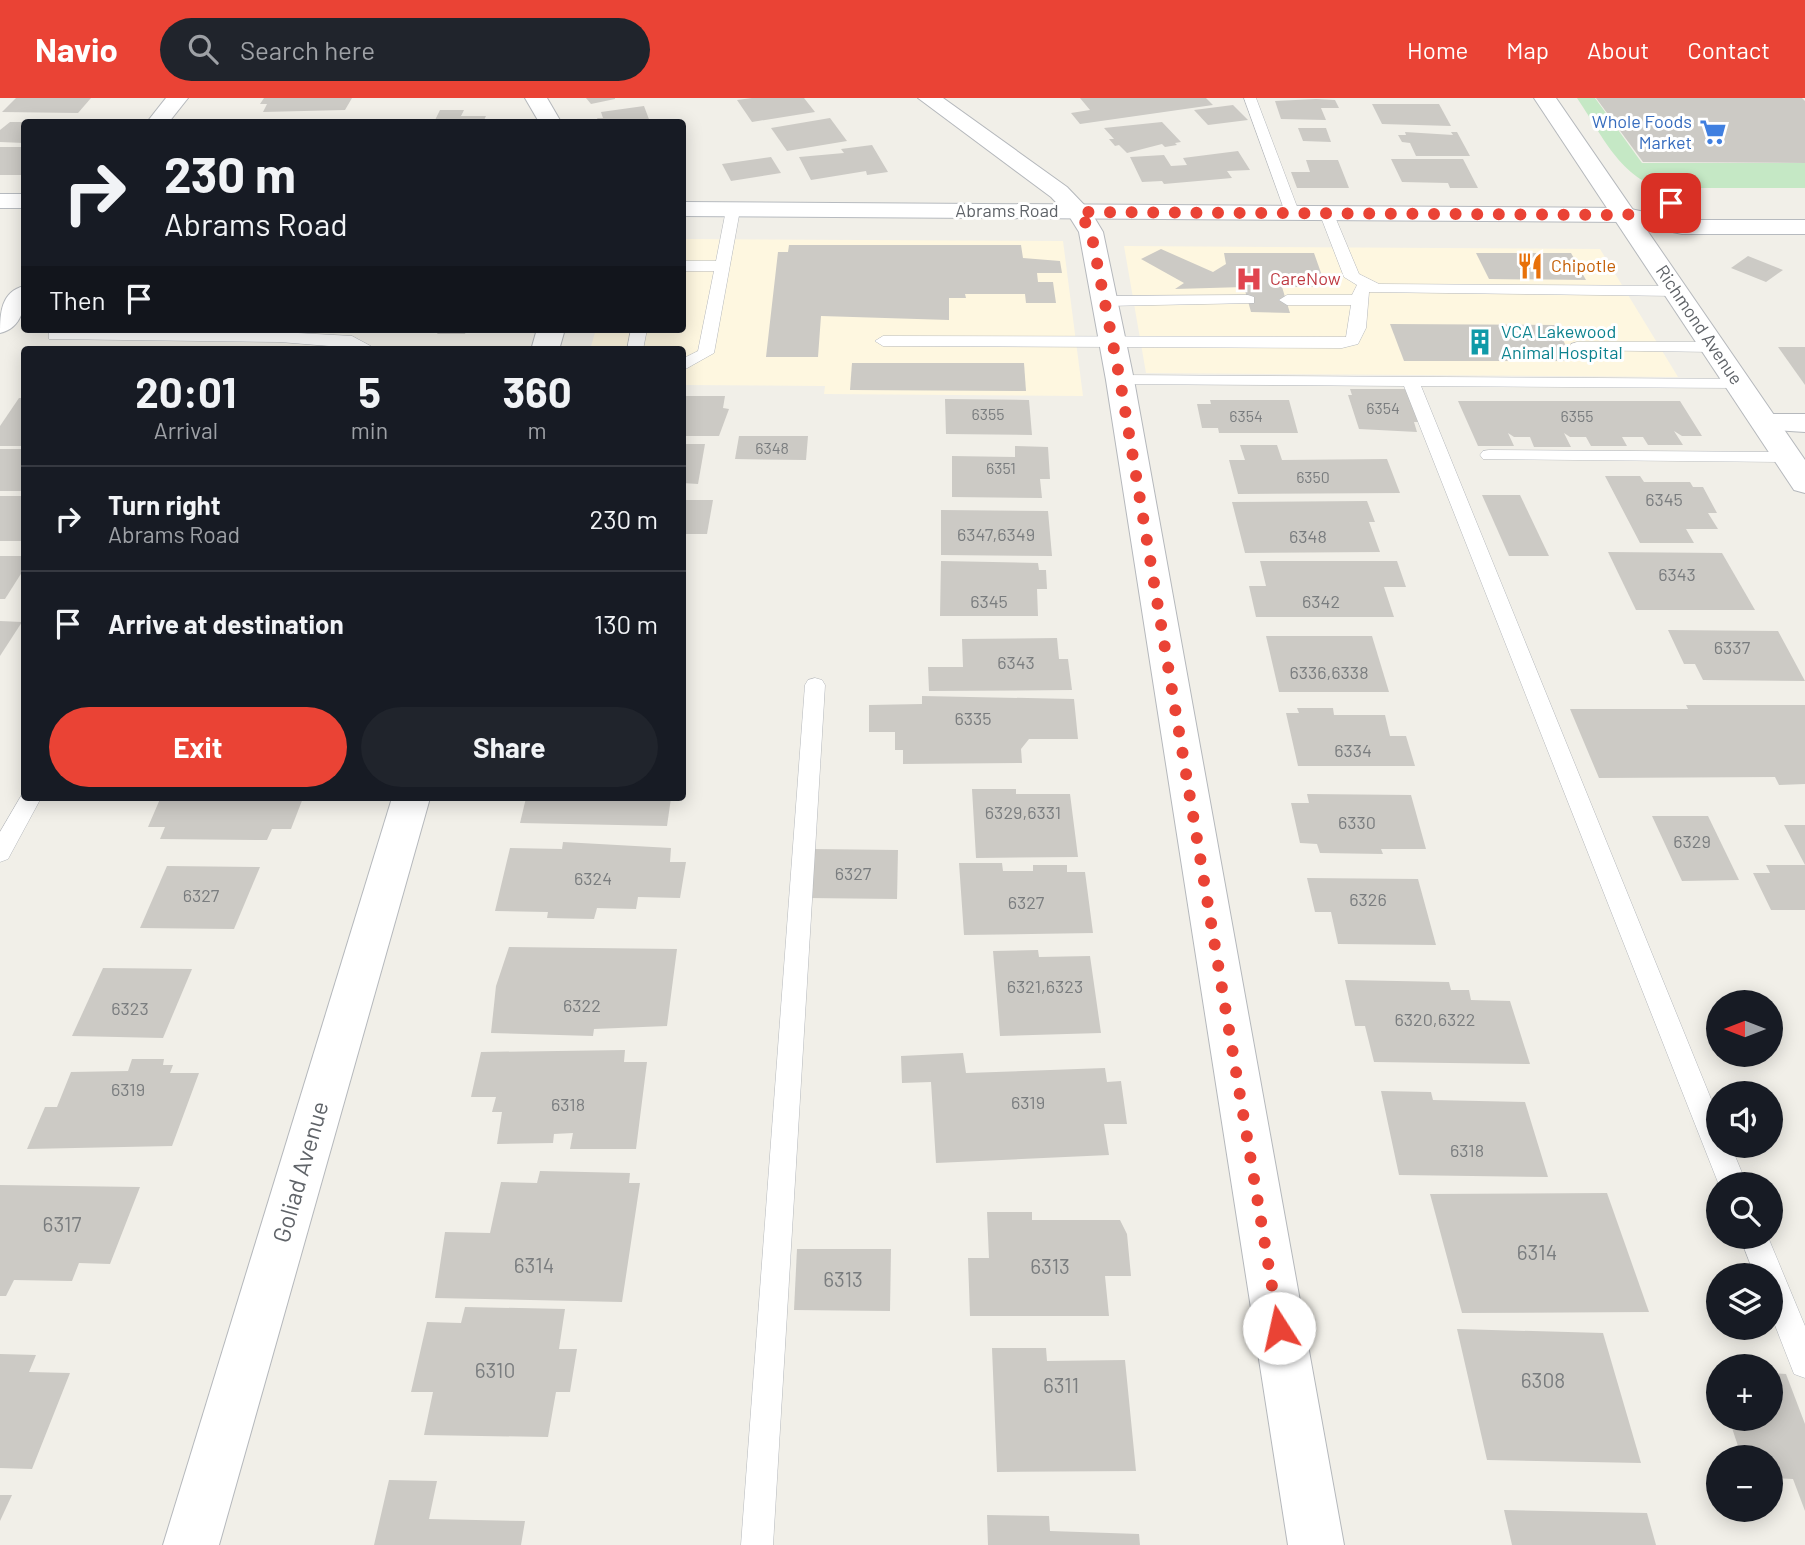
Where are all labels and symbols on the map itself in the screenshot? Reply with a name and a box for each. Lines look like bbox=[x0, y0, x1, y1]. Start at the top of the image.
place label: Whole Foods Market bbox=[1592, 110, 1692, 153]
supermarket icon: Whole Foods Market bbox=[1698, 117, 1728, 147]
pin bbox=[1641, 173, 1701, 233]
street label: Abrams Road bbox=[955, 199, 1059, 221]
restaurant icon: Chipotle bbox=[1515, 251, 1545, 281]
place label: Chipotle bbox=[1551, 254, 1616, 276]
street label: Richmond Avenue bbox=[1652, 260, 1748, 388]
hospital icon: CareNow bbox=[1234, 264, 1264, 294]
place label: CareNow bbox=[1270, 267, 1341, 289]
place label: VCA Lakewood Animal Hospital bbox=[1501, 320, 1623, 363]
building icon: VCA Lakewood Animal Hospital bbox=[1465, 327, 1495, 357]
house number: 6354 bbox=[1366, 398, 1400, 417]
house number: 6355 bbox=[972, 404, 1004, 423]
house number: 6354 bbox=[1229, 406, 1263, 425]
house number: 6355 bbox=[1561, 406, 1593, 425]
house number: 6348 bbox=[755, 438, 789, 457]
house number: 6351 bbox=[986, 458, 1016, 477]
house number: 6350 bbox=[1296, 467, 1330, 486]
house number: 6345 bbox=[1645, 488, 1683, 510]
house number: 6347,6349 bbox=[957, 523, 1035, 545]
house number: 6348 bbox=[1289, 525, 1327, 547]
house number: 6343 bbox=[1658, 563, 1696, 585]
house number: 6345 bbox=[970, 590, 1008, 612]
house number: 6342 bbox=[1302, 590, 1340, 612]
house number: 6337 bbox=[1714, 636, 1751, 658]
house number: 6343 bbox=[997, 651, 1035, 673]
house number: 6336,6338 bbox=[1289, 661, 1369, 683]
house number: 6335 bbox=[954, 707, 992, 729]
house number: 6334 bbox=[1334, 739, 1372, 761]
house number: 6329,6331 bbox=[985, 801, 1061, 823]
house number: 6330 bbox=[1338, 811, 1376, 833]
house number: 6329 bbox=[1673, 830, 1711, 852]
house number: 6327 bbox=[835, 862, 872, 884]
house number: 6324 bbox=[574, 867, 612, 889]
house number: 6327 bbox=[183, 884, 220, 906]
house number: 6326 bbox=[1349, 888, 1387, 910]
house number: 6327 bbox=[1008, 891, 1045, 913]
house number: 6321,6323 bbox=[1007, 975, 1083, 997]
north arrow bbox=[1706, 990, 1783, 1068]
house number: 6322 bbox=[563, 994, 601, 1016]
house number: 6323 bbox=[111, 997, 149, 1019]
house number: 6320,6322 bbox=[1395, 1008, 1475, 1030]
house number: 6319 bbox=[111, 1078, 145, 1100]
house number: 6319 bbox=[1011, 1091, 1045, 1113]
house number: 6318 bbox=[551, 1093, 585, 1115]
street label: Goliad Avenue bbox=[266, 1097, 334, 1246]
house number: 6318 bbox=[1450, 1139, 1484, 1161]
house number: 6317 bbox=[43, 1211, 81, 1236]
house number: 6314 bbox=[1517, 1239, 1557, 1264]
house number: 6314 bbox=[514, 1252, 554, 1277]
house number: 6313 bbox=[1030, 1253, 1070, 1278]
house number: 6313 bbox=[823, 1266, 863, 1291]
position arrow bbox=[1242, 1291, 1316, 1365]
house number: 6310 bbox=[475, 1357, 515, 1382]
house number: 6308 bbox=[1521, 1367, 1565, 1392]
house number: 6311 bbox=[1043, 1372, 1079, 1397]

